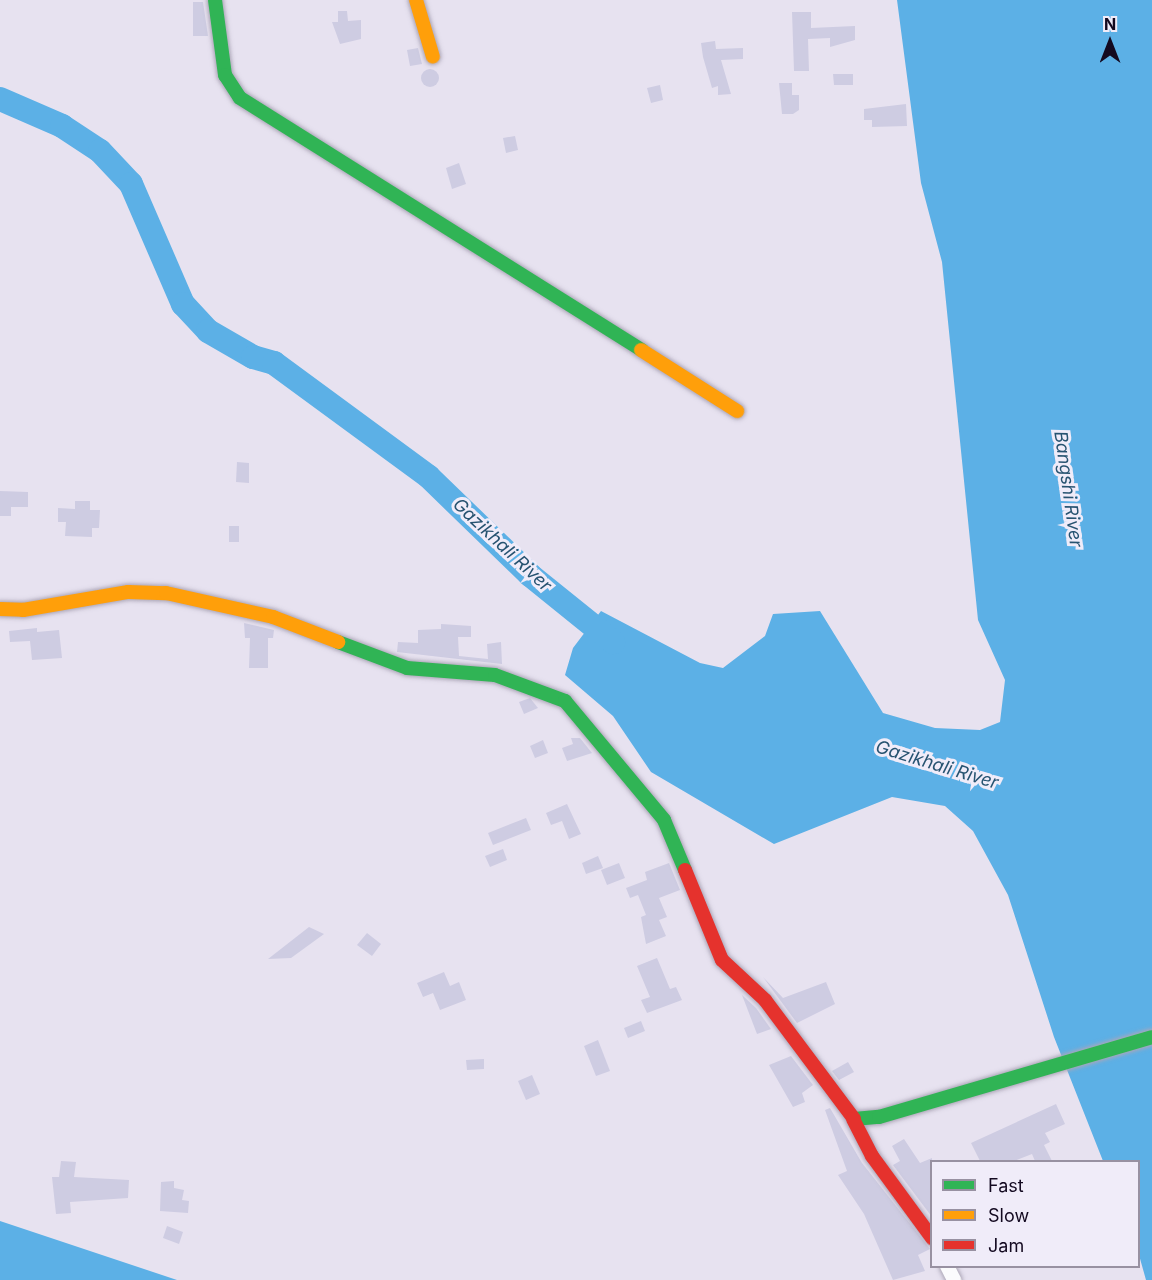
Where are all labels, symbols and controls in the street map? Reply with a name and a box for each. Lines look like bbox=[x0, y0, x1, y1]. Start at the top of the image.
north arrow bbox=[1080, 12, 1140, 72]
text: N bbox=[1104, 14, 1116, 34]
water label: Bangshi River bbox=[1049, 430, 1087, 548]
water label: Gazikhali River bbox=[448, 494, 556, 596]
water label: Gazikhali River bbox=[873, 736, 1001, 794]
legend bbox=[930, 1160, 1140, 1268]
text: Fast bbox=[988, 1175, 1024, 1196]
text: Slow bbox=[988, 1205, 1029, 1226]
text: Jam bbox=[988, 1235, 1024, 1256]

